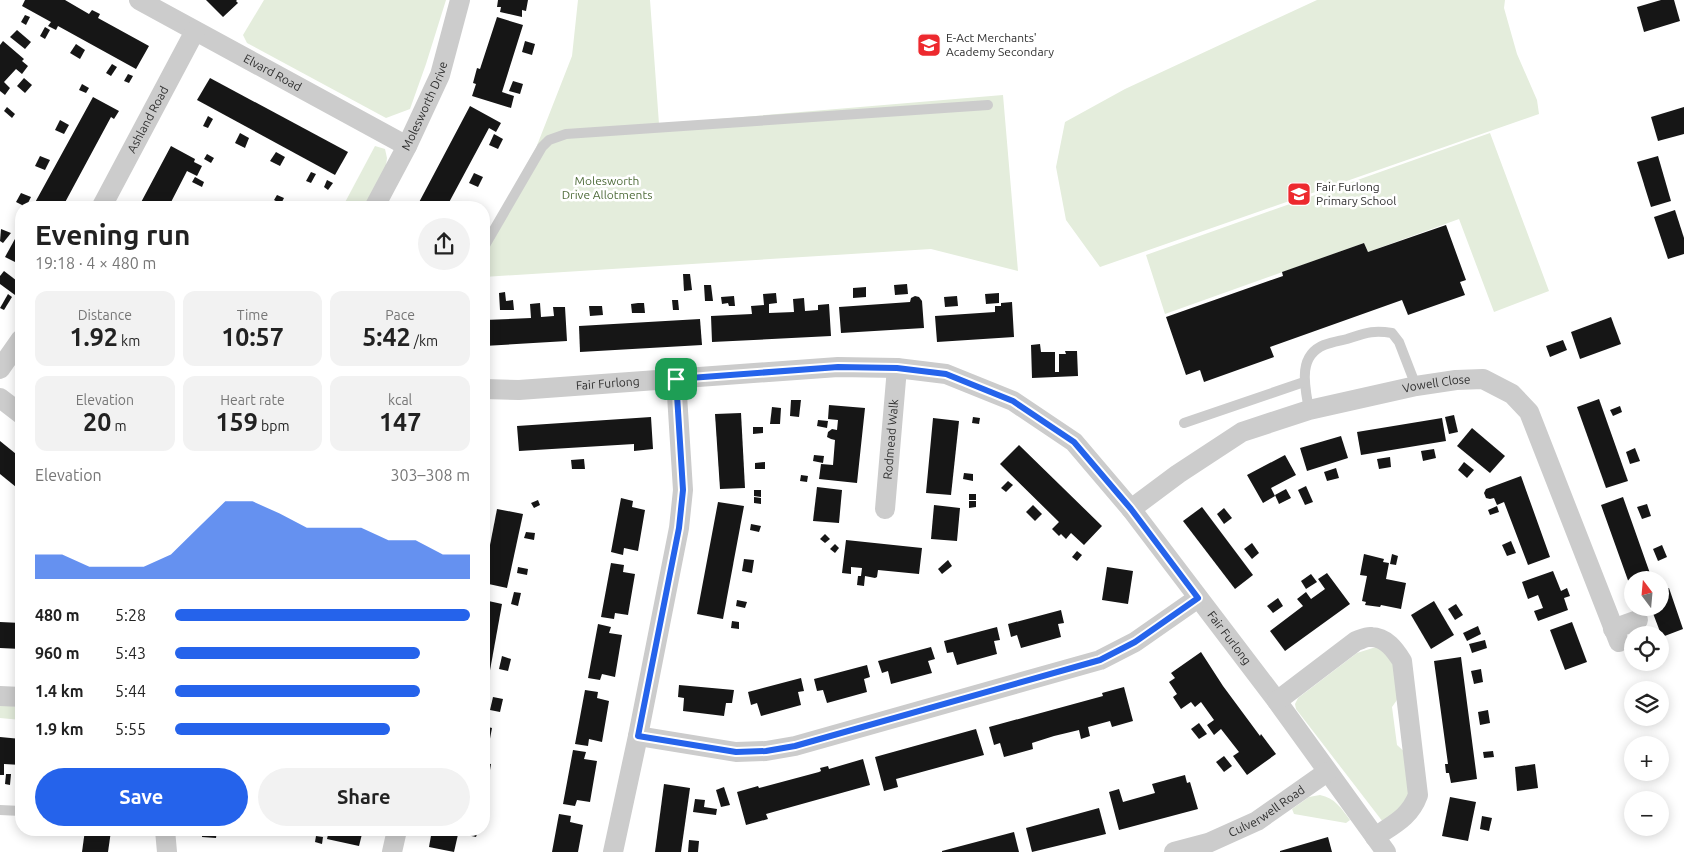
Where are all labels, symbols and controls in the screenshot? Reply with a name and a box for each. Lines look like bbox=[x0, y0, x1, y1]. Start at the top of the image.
place label: E-Act Merchants' Academy Secondary bbox=[946, 31, 1054, 58]
school or university icon: E-Act Merchants' Academy Secondary bbox=[916, 32, 942, 58]
street label: Elvard Road bbox=[242, 51, 304, 93]
street label: Molesworth Drive bbox=[399, 60, 449, 152]
street label: Ashland Road bbox=[124, 84, 170, 155]
park label: Molesworth Drive Allotments bbox=[562, 174, 652, 201]
place label: Fair Furlong Primary School bbox=[1316, 180, 1396, 207]
school or university icon: Fair Furlong Primary School bbox=[1286, 181, 1312, 207]
button: share bbox=[418, 218, 470, 270]
text: Evening run bbox=[35, 219, 190, 250]
text: 19:18 · 4 × 480 m bbox=[35, 254, 156, 272]
text: Distance bbox=[78, 307, 132, 323]
text: Time bbox=[237, 307, 268, 323]
text: Pace bbox=[385, 307, 415, 323]
text: 1.92 bbox=[69, 323, 118, 351]
text: 10:57 bbox=[221, 323, 284, 351]
text: 5:42 bbox=[362, 323, 411, 351]
text: km bbox=[118, 333, 140, 349]
text: /km bbox=[411, 333, 438, 349]
pin bbox=[655, 358, 697, 400]
icon: arrive bbox=[662, 365, 690, 393]
street label: Vowell Close bbox=[1401, 372, 1471, 395]
street label: Fair Furlong bbox=[575, 374, 640, 392]
text: Elevation bbox=[76, 392, 134, 408]
text: Heart rate bbox=[220, 392, 285, 408]
text: kcal bbox=[388, 392, 412, 408]
street label: Rodmead Walk bbox=[881, 398, 900, 480]
text: 20 bbox=[83, 408, 111, 436]
text: 159 bbox=[216, 408, 258, 436]
text: 147 bbox=[379, 408, 421, 436]
text: m bbox=[111, 418, 127, 434]
text: bpm bbox=[258, 418, 289, 434]
text: Elevation bbox=[35, 466, 102, 484]
text: 303–308 m bbox=[390, 466, 470, 484]
north arrow bbox=[1624, 571, 1669, 616]
map controls bbox=[1624, 571, 1669, 836]
text: 480 m bbox=[35, 606, 80, 624]
text: 5:28 bbox=[115, 606, 146, 624]
street label: Fair Furlong bbox=[1205, 608, 1254, 667]
button: locate bbox=[1624, 626, 1669, 671]
text: 960 m bbox=[35, 644, 80, 662]
text: 5:43 bbox=[115, 644, 146, 662]
button: layers bbox=[1624, 681, 1669, 726]
text: 1.4 km bbox=[35, 682, 84, 700]
text: 5:44 bbox=[115, 682, 146, 700]
text: 1.9 km bbox=[35, 720, 84, 738]
text: 5:55 bbox=[115, 720, 146, 738]
button: + bbox=[1624, 736, 1669, 781]
button: Save bbox=[35, 768, 248, 826]
button: Share bbox=[258, 768, 470, 826]
street label: Culverwell Road bbox=[1226, 783, 1307, 839]
button: − bbox=[1624, 791, 1669, 836]

